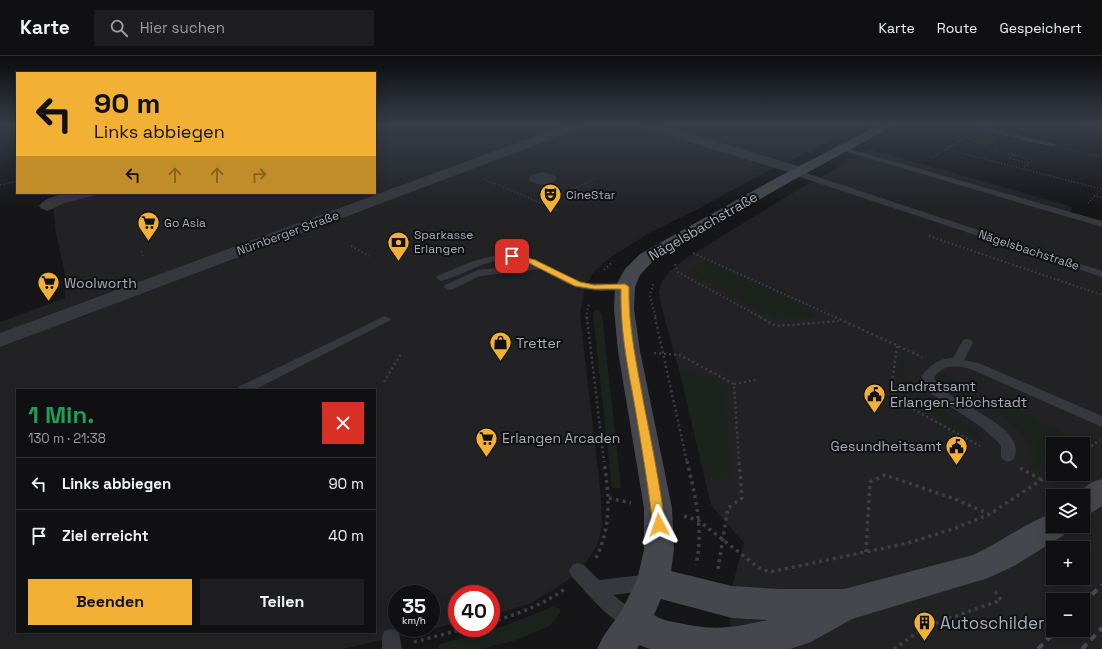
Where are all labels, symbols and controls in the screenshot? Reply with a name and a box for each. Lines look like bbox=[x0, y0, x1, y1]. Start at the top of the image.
search box bbox=[94, 10, 374, 46]
text: Karte bbox=[20, 15, 70, 40]
icon: search bbox=[108, 17, 130, 39]
text: Hier suchen bbox=[140, 18, 225, 37]
text: Karte bbox=[879, 19, 915, 37]
text: Route bbox=[937, 19, 977, 37]
text: Gespeichert bbox=[999, 19, 1082, 37]
text: 90 m bbox=[94, 85, 160, 121]
icon: left bbox=[28, 88, 80, 140]
text: Links abbiegen bbox=[94, 120, 225, 143]
icon: left bbox=[122, 164, 144, 186]
icon: ahead bbox=[164, 164, 186, 186]
icon: ahead bbox=[206, 164, 228, 186]
icon: right bbox=[248, 164, 270, 186]
theatre icon: CineStar bbox=[537, 182, 563, 215]
place label: CineStar bbox=[566, 187, 616, 203]
street label: Nägelsbachstraße bbox=[645, 187, 761, 265]
street label: Nürnberger Straße bbox=[235, 207, 341, 259]
supermarket icon: Go Asia bbox=[136, 210, 162, 243]
place label: Go Asia bbox=[164, 215, 206, 231]
street label: Nägelsbachstraße bbox=[976, 226, 1082, 274]
place label: Sparkasse Erlangen bbox=[414, 227, 473, 257]
bank icon: Sparkasse Erlangen bbox=[386, 229, 412, 262]
pin bbox=[495, 239, 529, 273]
icon: arrive bbox=[501, 245, 523, 267]
supermarket icon: Woolworth bbox=[35, 270, 61, 303]
place label: Woolworth bbox=[64, 274, 137, 292]
shop icon: Tretter bbox=[487, 330, 513, 363]
place label: Tretter bbox=[516, 334, 561, 352]
place label: Landratsamt Erlangen-Höchstadt bbox=[890, 377, 1027, 411]
public building icon: Landratsamt Erlangen-Höchstadt bbox=[862, 381, 888, 414]
text: 1 Min. bbox=[28, 399, 94, 430]
button: close bbox=[322, 402, 364, 444]
supermarket icon: Erlangen Arcaden bbox=[473, 425, 499, 458]
place label: Erlangen Arcaden bbox=[502, 429, 620, 447]
text: 130 m · 21:38 bbox=[28, 430, 106, 447]
public building icon: Gesundheitsamt bbox=[944, 433, 970, 466]
place label: Gesundheitsamt bbox=[831, 437, 942, 455]
map controls bbox=[1046, 437, 1090, 637]
button: search bbox=[1046, 437, 1090, 481]
icon: left bbox=[28, 473, 50, 495]
text: Links abbiegen bbox=[62, 474, 171, 493]
text: 90 m bbox=[328, 474, 364, 493]
button: layers bbox=[1046, 489, 1090, 533]
position arrow bbox=[638, 504, 680, 546]
icon: arrive bbox=[28, 525, 50, 547]
text: Ziel erreicht bbox=[62, 526, 149, 545]
text: 40 m bbox=[328, 526, 364, 545]
button: + bbox=[1046, 541, 1090, 585]
button: Beenden bbox=[28, 579, 192, 625]
button: Teilen bbox=[200, 579, 364, 625]
speed limit sign: 40 bbox=[448, 585, 500, 637]
text: 35 bbox=[402, 593, 426, 619]
button: − bbox=[1046, 593, 1090, 637]
building icon: Autoschilder bbox=[911, 610, 937, 643]
place label: Autoschilder bbox=[940, 612, 1044, 634]
text: km/h bbox=[402, 614, 426, 627]

